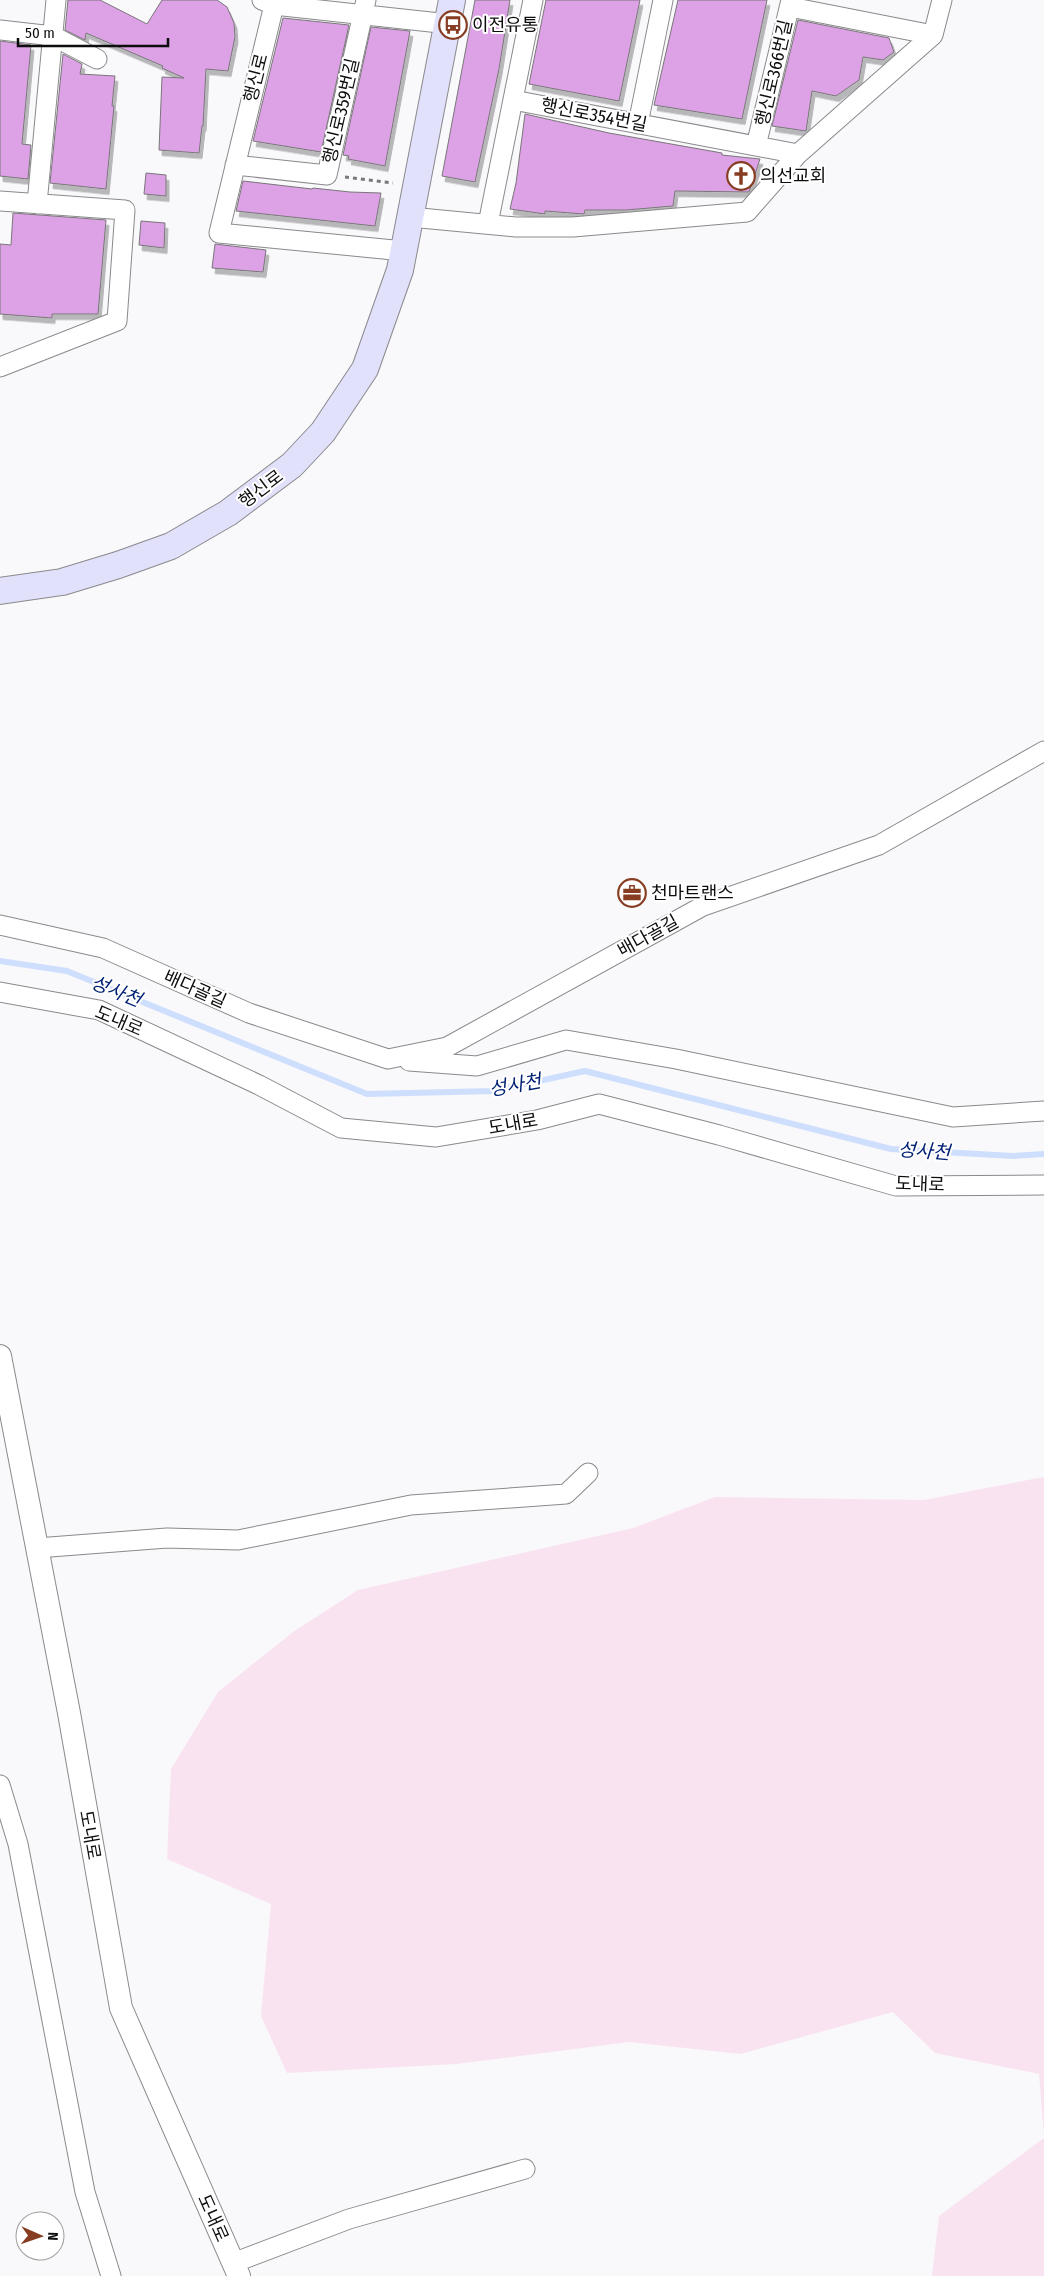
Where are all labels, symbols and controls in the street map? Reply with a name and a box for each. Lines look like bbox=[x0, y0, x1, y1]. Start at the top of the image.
bus stop icon: 이전유통 bbox=[438, 10, 468, 40]
place label: 이전유통 bbox=[472, 14, 538, 36]
scale bar bbox=[18, 15, 168, 47]
street label: 행신로366번길 bbox=[751, 18, 797, 128]
text: 50 m bbox=[25, 24, 55, 42]
street label: 행신로 bbox=[239, 51, 273, 105]
street label: 행신로359번길 bbox=[318, 56, 364, 166]
street label: 행신로354번길 bbox=[539, 94, 649, 136]
church icon: 의선교회 bbox=[726, 161, 756, 191]
place label: 의선교회 bbox=[760, 165, 826, 187]
street label: 행신로 bbox=[235, 465, 287, 513]
office icon: 천마트랜스 bbox=[617, 878, 647, 908]
place label: 천마트랜스 bbox=[651, 882, 734, 904]
street label: 배다골길 bbox=[614, 910, 682, 962]
street label: 배다골길 bbox=[160, 965, 230, 1013]
water label: 성사천 bbox=[87, 971, 146, 1012]
street label: 도내로 bbox=[92, 1001, 146, 1041]
water label: 성사천 bbox=[487, 1069, 544, 1101]
street label: 도내로 bbox=[487, 1109, 539, 1139]
water label: 성사천 bbox=[897, 1138, 952, 1164]
street label: 도내로 bbox=[895, 1172, 945, 1196]
street label: 도내로 bbox=[75, 1809, 105, 1861]
street label: 도내로 bbox=[193, 2191, 233, 2245]
north arrow bbox=[15, 2211, 65, 2261]
text: N bbox=[44, 2232, 61, 2241]

